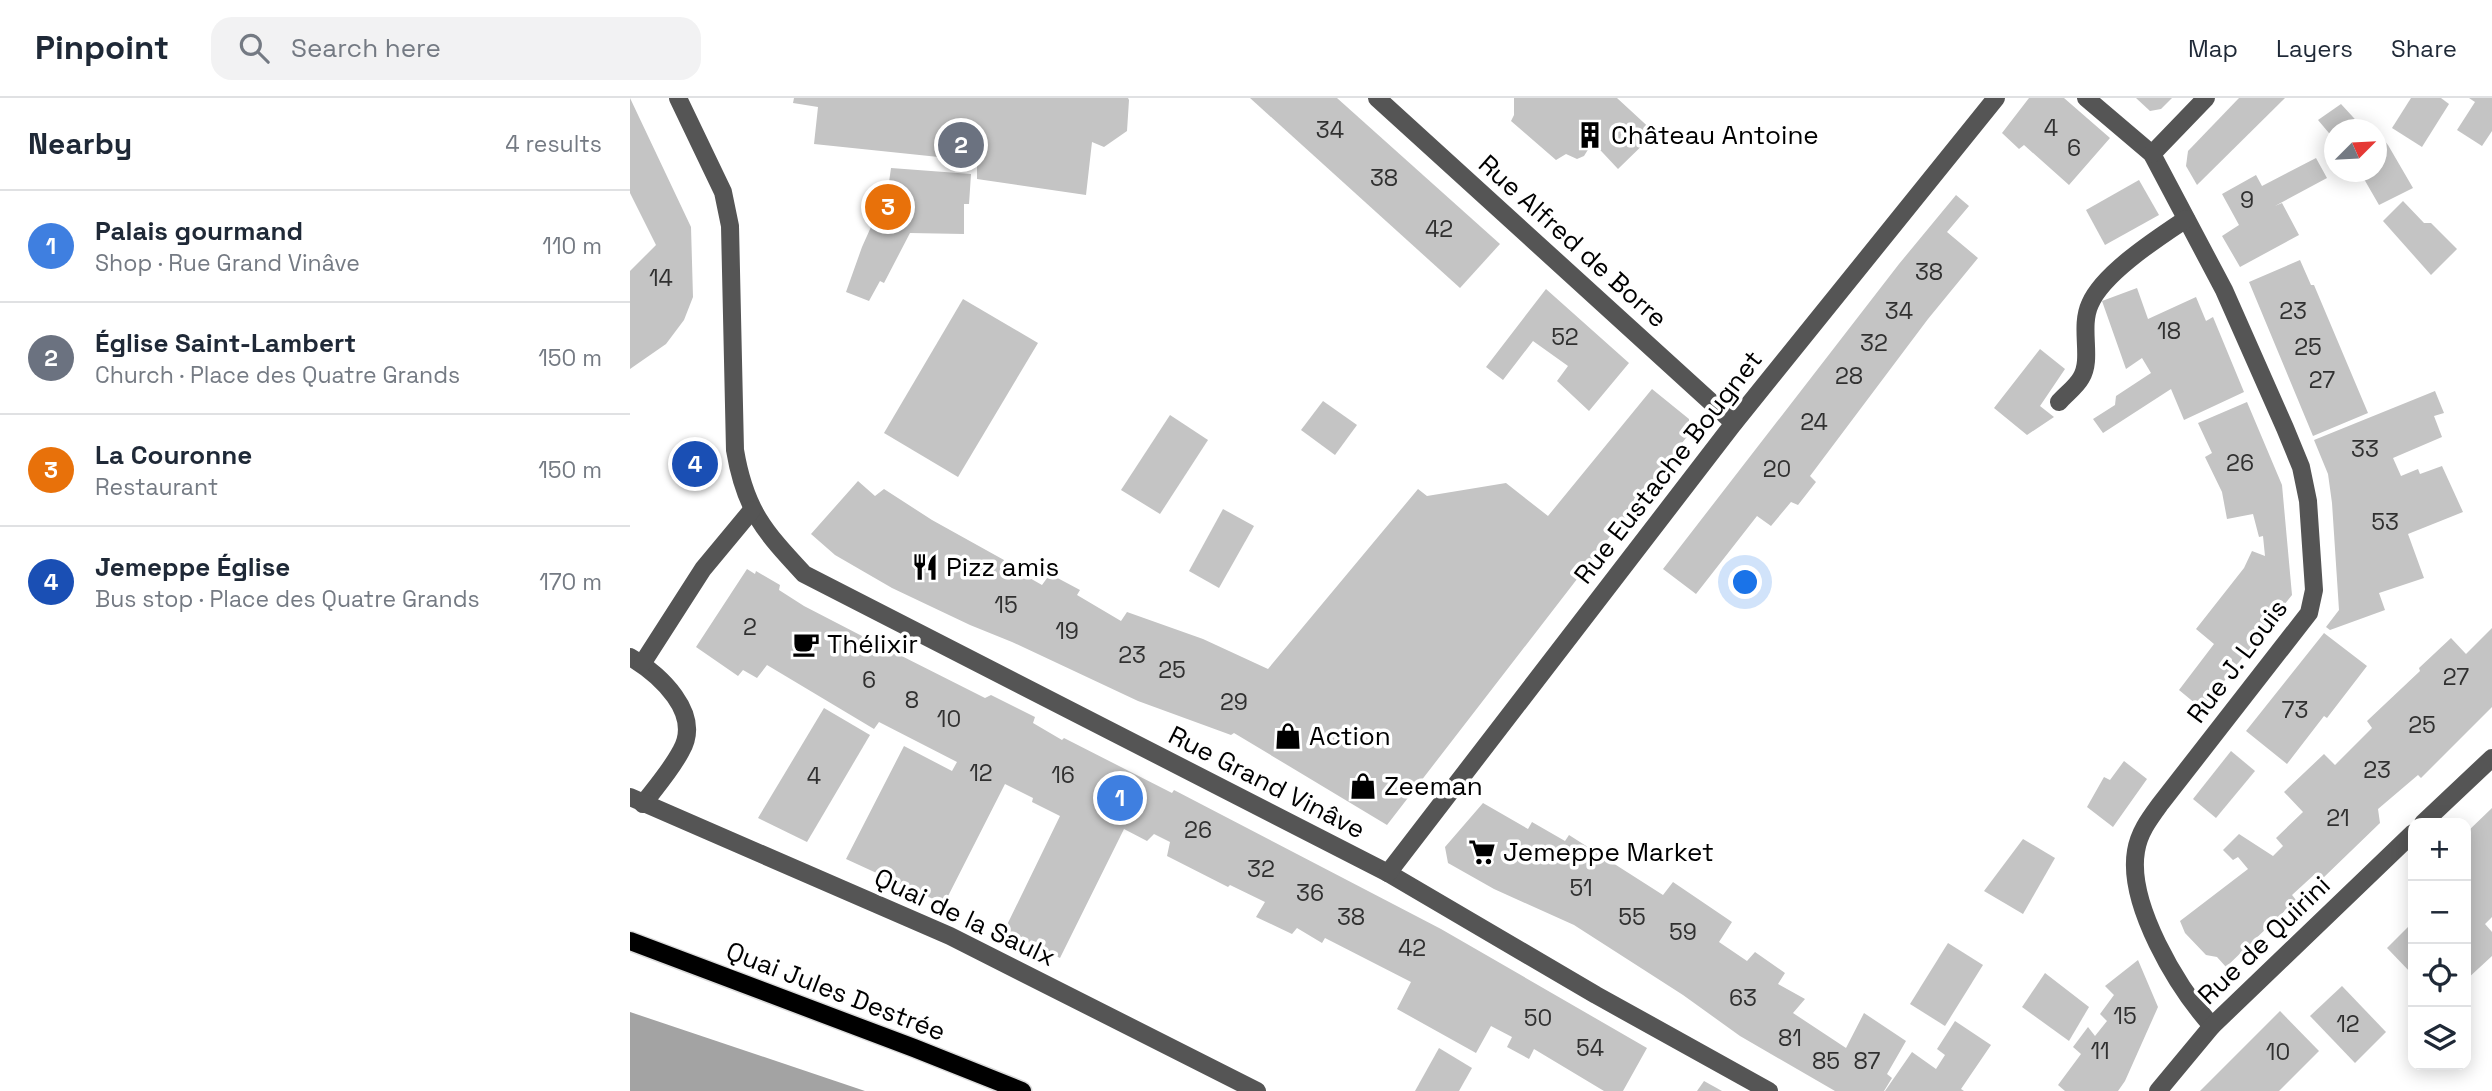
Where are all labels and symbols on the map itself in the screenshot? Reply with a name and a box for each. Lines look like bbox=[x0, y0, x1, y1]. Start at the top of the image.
house number: 4 bbox=[2044, 113, 2058, 143]
house number: 34 bbox=[1316, 115, 1344, 145]
place label: Château Antoine bbox=[1611, 118, 1819, 152]
pin: 2 bbox=[938, 119, 984, 171]
north arrow bbox=[2324, 119, 2387, 182]
building icon: Château Antoine bbox=[1575, 120, 1605, 150]
house number: 6 bbox=[2067, 133, 2081, 163]
street label: Rue Alfred de Borre bbox=[1471, 147, 1675, 335]
house number: 38 bbox=[1370, 163, 1398, 193]
pin: 3 bbox=[865, 181, 911, 233]
house number: 9 bbox=[2240, 185, 2254, 215]
house number: 42 bbox=[1425, 214, 1453, 244]
house number: 38 bbox=[1915, 257, 1943, 287]
house number: 14 bbox=[649, 263, 673, 293]
house number: 34 bbox=[1885, 296, 1913, 326]
house number: 23 bbox=[2279, 296, 2307, 326]
house number: 18 bbox=[2157, 316, 2181, 346]
house number: 52 bbox=[1551, 322, 1579, 352]
house number: 32 bbox=[1860, 328, 1888, 358]
house number: 25 bbox=[2294, 332, 2322, 362]
street label: Rue Eustache Bougnet bbox=[1566, 343, 1770, 591]
house number: 28 bbox=[1835, 361, 1863, 391]
house number: 27 bbox=[2309, 365, 2335, 395]
house number: 24 bbox=[1800, 407, 1828, 437]
house number: 33 bbox=[2351, 434, 2379, 464]
pin: 4 bbox=[672, 438, 718, 490]
house number: 26 bbox=[2226, 448, 2254, 478]
house number: 20 bbox=[1763, 454, 1791, 484]
house number: 53 bbox=[2371, 507, 2399, 537]
place label: Pizz amis bbox=[946, 550, 1059, 584]
restaurant icon: Pizz amis bbox=[910, 552, 940, 582]
your location bbox=[1728, 565, 1762, 599]
house number: 15 bbox=[994, 590, 1018, 620]
street label: Rue J. Louis bbox=[2179, 592, 2295, 730]
house number: 2 bbox=[743, 612, 757, 642]
house number: 19 bbox=[1055, 616, 1079, 646]
place label: Thélixir bbox=[827, 627, 918, 661]
cafe icon: Thélixir bbox=[791, 629, 821, 659]
house number: 23 bbox=[1118, 640, 1146, 670]
house number: 25 bbox=[1158, 655, 1186, 685]
house number: 27 bbox=[2443, 662, 2469, 692]
house number: 6 bbox=[862, 665, 876, 695]
house number: 8 bbox=[905, 685, 919, 715]
house number: 29 bbox=[1220, 687, 1248, 717]
house number: 73 bbox=[2282, 695, 2308, 725]
house number: 10 bbox=[937, 704, 961, 734]
house number: 25 bbox=[2408, 710, 2436, 740]
street label: Rue Grand Vinâve bbox=[1163, 718, 1371, 846]
place label: Action bbox=[1309, 719, 1391, 753]
shop icon: Action bbox=[1273, 721, 1303, 751]
house number: 23 bbox=[2363, 755, 2391, 785]
house number: 12 bbox=[969, 758, 993, 788]
house number: 16 bbox=[1051, 760, 1075, 790]
house number: 4 bbox=[807, 761, 821, 791]
place label: Zeeman bbox=[1384, 769, 1483, 803]
shop icon: Zeeman bbox=[1348, 771, 1378, 801]
pin: 1 bbox=[1097, 772, 1143, 824]
house number: 21 bbox=[2326, 803, 2350, 833]
house number: 26 bbox=[1184, 815, 1212, 845]
place label: Jemeppe Market bbox=[1503, 835, 1714, 869]
supermarket icon: Jemeppe Market bbox=[1467, 837, 1497, 867]
house number: 32 bbox=[1247, 854, 1275, 884]
street label: Quai de la Saulx bbox=[869, 860, 1061, 974]
street label: Rue de Quirini bbox=[2191, 868, 2337, 1012]
house number: 51 bbox=[1569, 873, 1593, 903]
house number: 36 bbox=[1296, 878, 1324, 908]
house number: 38 bbox=[1337, 902, 1365, 932]
house number: 55 bbox=[1618, 902, 1646, 932]
house number: 59 bbox=[1669, 917, 1697, 947]
house number: 42 bbox=[1398, 933, 1426, 963]
street label: Quai Jules Destrée bbox=[721, 934, 951, 1048]
house number: 63 bbox=[1729, 983, 1757, 1013]
house number: 15 bbox=[2113, 1001, 2137, 1031]
house number: 50 bbox=[1524, 1003, 1552, 1033]
house number: 12 bbox=[2336, 1009, 2360, 1039]
house number: 81 bbox=[1778, 1023, 1802, 1053]
house number: 54 bbox=[1576, 1033, 1604, 1063]
house number: 11 bbox=[2090, 1036, 2110, 1066]
house number: 10 bbox=[2266, 1037, 2290, 1067]
house number: 85 bbox=[1812, 1046, 1840, 1076]
house number: 87 bbox=[1853, 1046, 1881, 1076]

